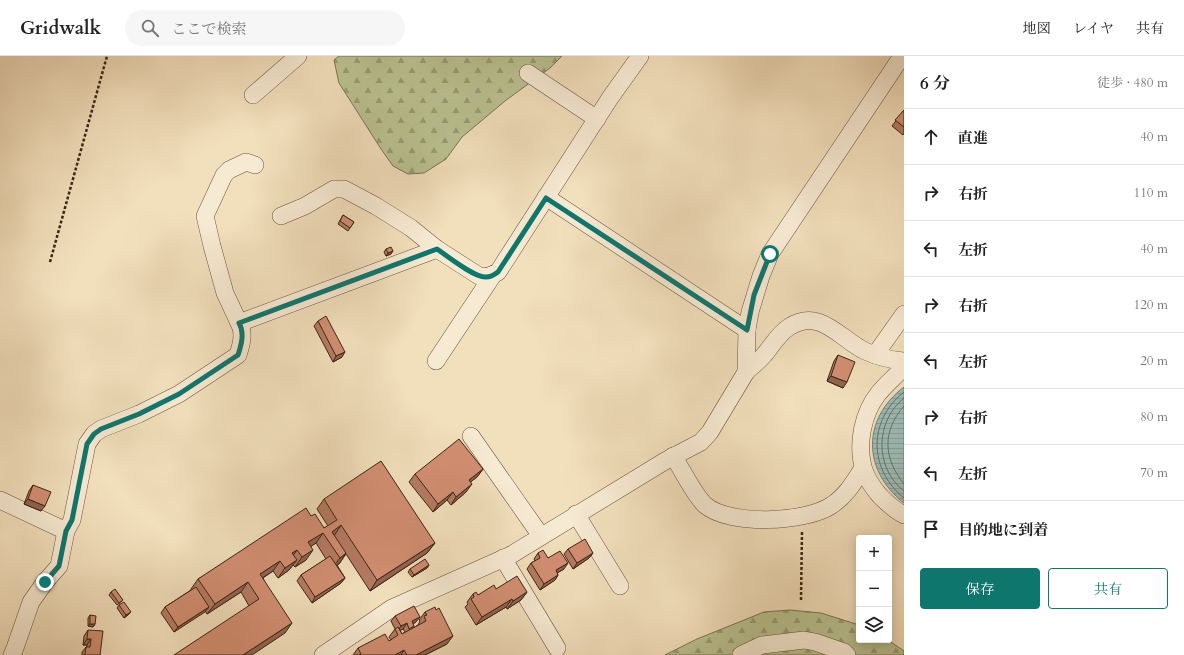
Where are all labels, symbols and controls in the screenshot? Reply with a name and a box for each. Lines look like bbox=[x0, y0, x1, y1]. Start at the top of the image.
search box bbox=[125, 10, 405, 46]
text: Gridwalk bbox=[20, 15, 101, 41]
icon: search bbox=[139, 17, 161, 39]
text: ここで検索 bbox=[171, 19, 246, 39]
text: 地図 bbox=[1023, 19, 1051, 38]
text: レイヤ bbox=[1073, 19, 1114, 38]
text: 共有 bbox=[1136, 19, 1164, 38]
text: 6 分 bbox=[920, 72, 950, 95]
text: 徒歩 · 480 m bbox=[1097, 74, 1168, 92]
icon: ahead bbox=[920, 126, 942, 148]
text: 直進 bbox=[958, 128, 988, 148]
text: 40 m bbox=[1140, 128, 1168, 146]
icon: right bbox=[920, 182, 942, 204]
text: 右折 bbox=[958, 184, 988, 204]
text: 110 m bbox=[1134, 184, 1168, 202]
icon: left bbox=[920, 238, 942, 260]
text: 左折 bbox=[958, 240, 988, 260]
text: 40 m bbox=[1140, 240, 1168, 258]
route start bbox=[761, 245, 779, 263]
icon: right bbox=[920, 294, 942, 316]
text: 右折 bbox=[958, 296, 988, 316]
text: 120 m bbox=[1134, 296, 1168, 314]
icon: left bbox=[920, 350, 942, 372]
text: 左折 bbox=[958, 352, 988, 372]
text: 20 m bbox=[1140, 352, 1168, 370]
icon: right bbox=[920, 406, 942, 428]
text: 右折 bbox=[958, 408, 988, 428]
text: 80 m bbox=[1140, 408, 1168, 426]
icon: left bbox=[920, 462, 942, 484]
text: 左折 bbox=[958, 464, 988, 484]
text: 70 m bbox=[1140, 464, 1168, 482]
icon: arrive bbox=[920, 518, 942, 540]
text: 目的地に到着 bbox=[958, 520, 1048, 540]
map controls bbox=[856, 535, 892, 643]
button: + bbox=[856, 535, 892, 571]
button: 保存 bbox=[920, 568, 1040, 609]
button: 共有 bbox=[1048, 568, 1168, 609]
button: − bbox=[856, 571, 892, 607]
route end bbox=[36, 573, 54, 591]
button: layers bbox=[856, 607, 892, 643]

